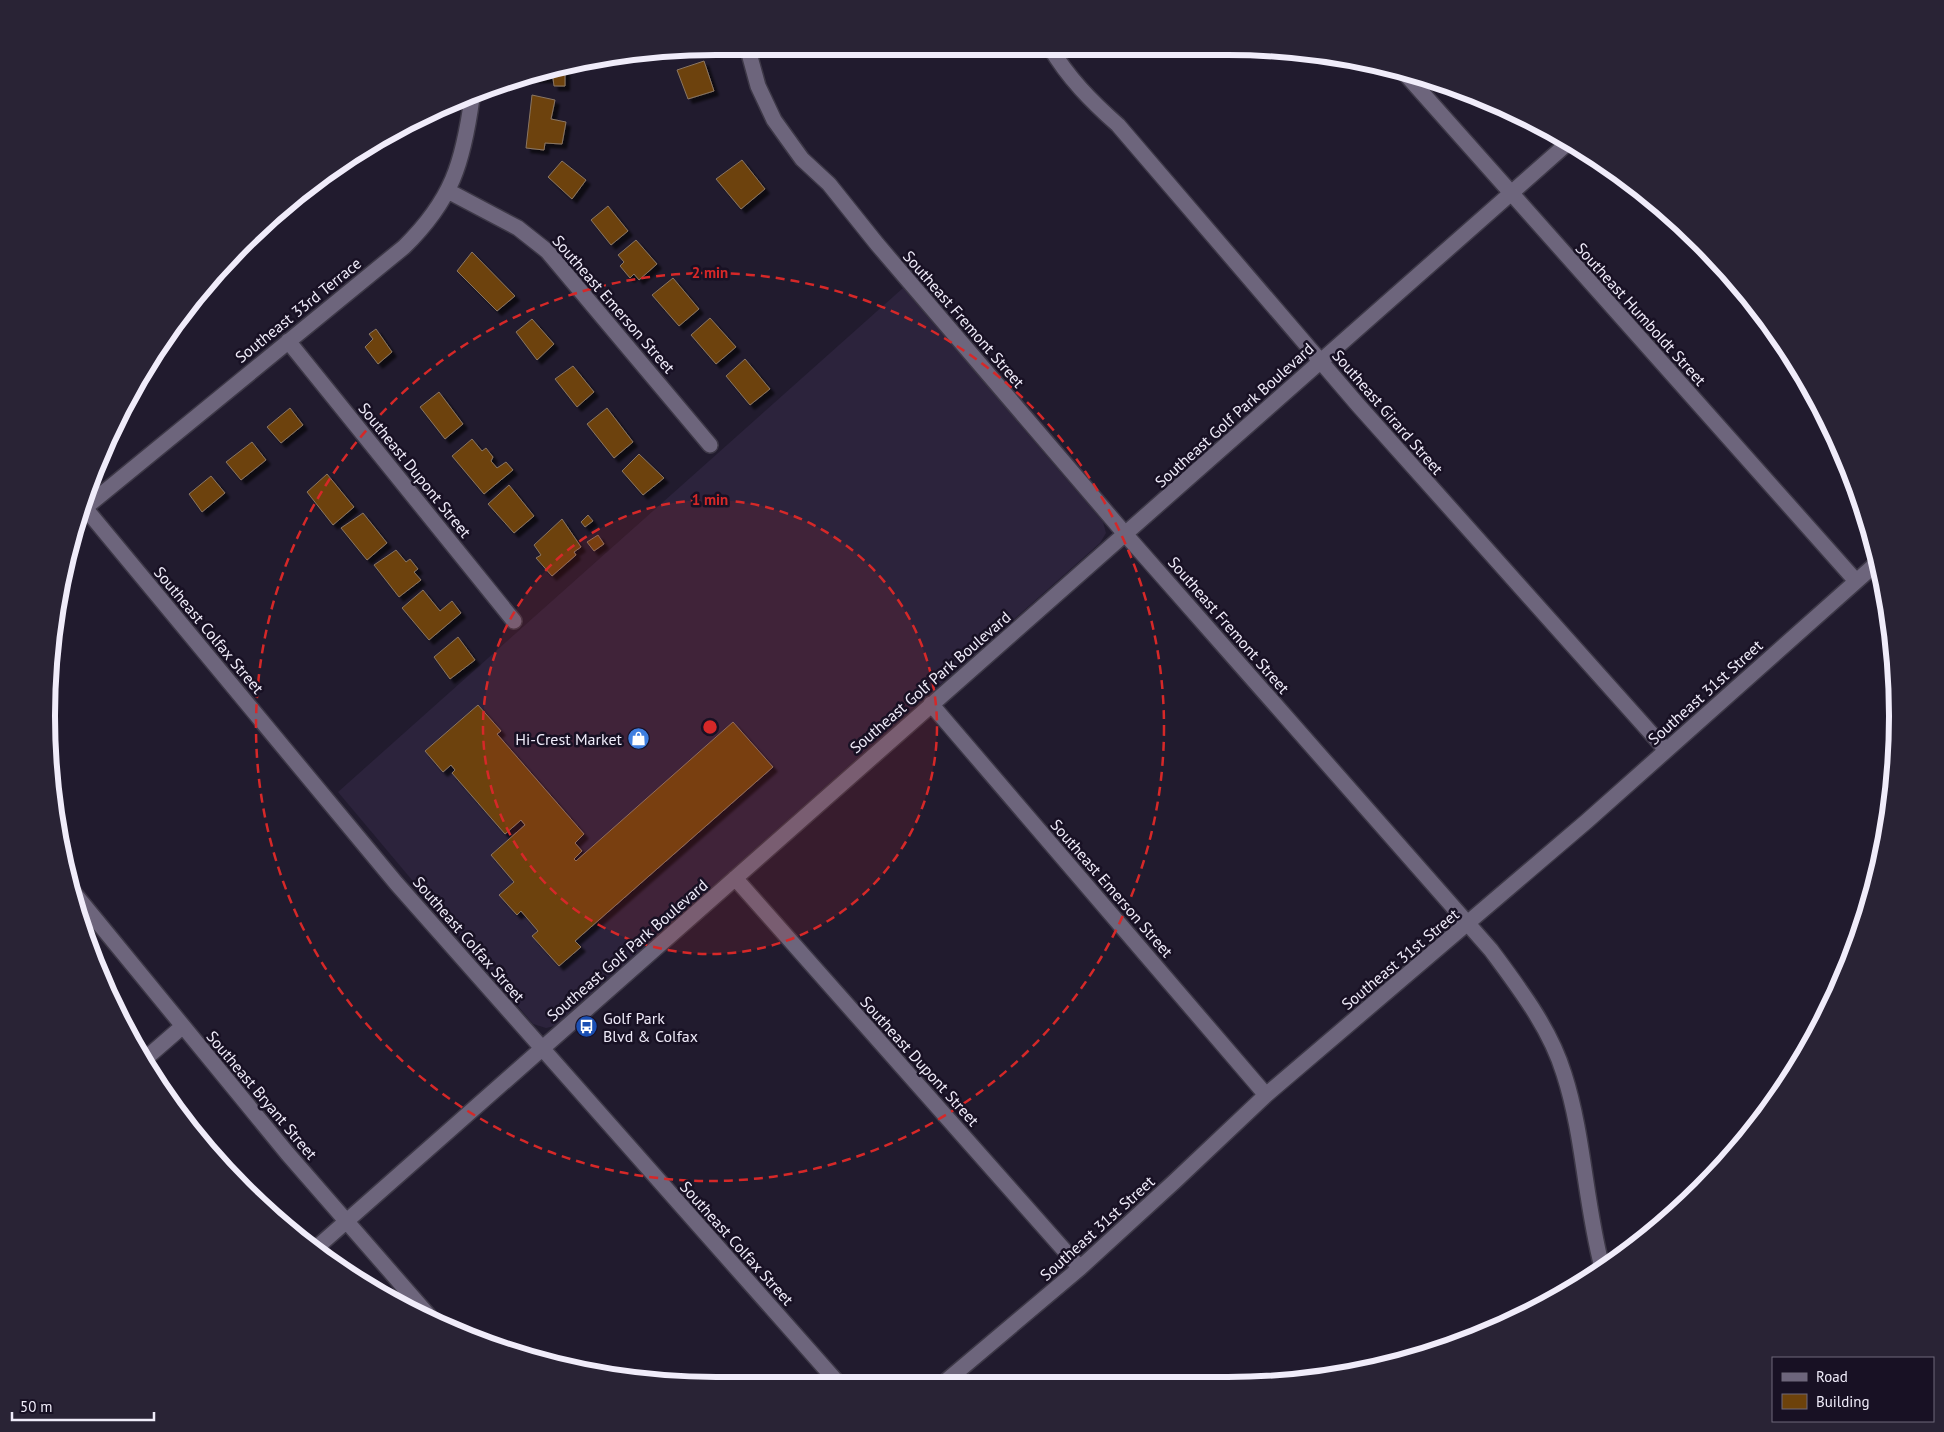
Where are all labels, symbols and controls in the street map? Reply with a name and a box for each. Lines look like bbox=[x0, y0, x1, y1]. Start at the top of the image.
street label: Southeast Emerson Street bbox=[548, 231, 680, 378]
street label: Southeast Humboldt Street bbox=[1571, 238, 1711, 390]
street label: Southeast Fremont Street bbox=[899, 246, 1029, 392]
street label: Southeast 33rd Terrace bbox=[231, 253, 365, 367]
text: 2 min bbox=[692, 263, 728, 282]
street label: Southeast Golf Park Boulevard bbox=[1151, 338, 1317, 492]
street label: Southeast Girard Street bbox=[1328, 345, 1448, 479]
street label: Southeast Dupont Street bbox=[354, 398, 476, 542]
text: 1 min bbox=[692, 490, 728, 509]
street label: Southeast Fremont Street bbox=[1164, 552, 1294, 698]
street label: Southeast Colfax Street bbox=[150, 562, 268, 698]
street label: Southeast Golf Park Boulevard bbox=[845, 607, 1015, 757]
street label: Southeast 31st Street bbox=[1644, 635, 1767, 749]
centre of rings bbox=[701, 718, 719, 736]
shop icon: Hi-Crest Market bbox=[626, 727, 650, 751]
place label: Hi-Crest Market bbox=[515, 729, 623, 749]
street label: Southeast Emerson Street bbox=[1046, 815, 1178, 962]
street label: Southeast Colfax Street bbox=[409, 872, 529, 1006]
street label: Southeast Golf Park Boulevard bbox=[542, 875, 712, 1025]
street label: Southeast 31st Street bbox=[1337, 904, 1463, 1014]
street label: Southeast Dupont Street bbox=[856, 992, 984, 1131]
place label: Golf Park Blvd & Colfax bbox=[603, 1008, 698, 1046]
bus stop icon: Golf Park Blvd & Colfax bbox=[575, 1015, 599, 1039]
street label: Southeast Bryant Street bbox=[202, 1027, 322, 1164]
street label: Southeast 31st Street bbox=[1036, 1171, 1159, 1285]
street label: Southeast Colfax Street bbox=[676, 1177, 798, 1310]
legend bbox=[1772, 1357, 1934, 1422]
text: Road bbox=[1816, 1367, 1848, 1386]
scale bar bbox=[12, 1390, 155, 1422]
text: Building bbox=[1816, 1392, 1870, 1411]
text: 50 m bbox=[20, 1397, 53, 1416]

